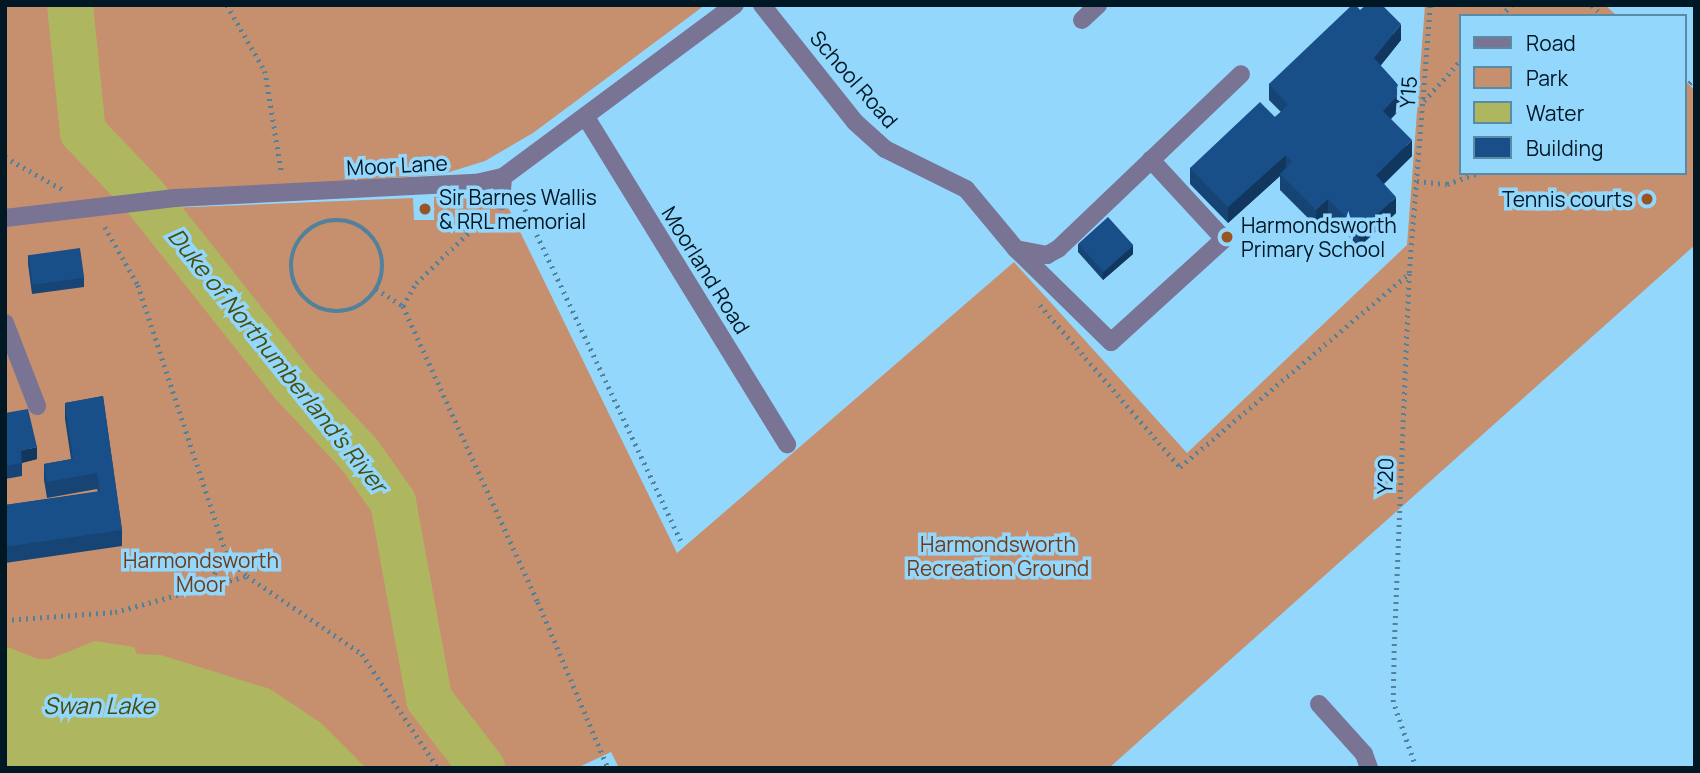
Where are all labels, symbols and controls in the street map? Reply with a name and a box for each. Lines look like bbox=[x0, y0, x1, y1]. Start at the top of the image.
legend bbox=[1458, 14, 1686, 175]
street label: School Road bbox=[805, 25, 903, 133]
text: Road bbox=[1526, 29, 1576, 57]
text: Park bbox=[1526, 64, 1568, 92]
street label: Y15 bbox=[1394, 75, 1422, 109]
text: Water bbox=[1526, 99, 1584, 127]
text: Building bbox=[1526, 134, 1603, 162]
street label: Moor Lane bbox=[346, 150, 448, 180]
place label: Sir Barnes Wallis & RRL memorial bbox=[439, 184, 597, 234]
place label: Tennis courts bbox=[1502, 186, 1633, 212]
marker: Tennis courts bbox=[1639, 191, 1655, 207]
marker: Sir Barnes Wallis & RRL memorial bbox=[417, 201, 433, 217]
street label: Moorland Road bbox=[657, 202, 755, 338]
place label: Harmondsworth Primary School bbox=[1241, 212, 1397, 262]
water label: Duke of Northumberland's River bbox=[163, 222, 393, 498]
marker: Harmondsworth Primary School bbox=[1219, 229, 1235, 245]
street label: Y20 bbox=[1372, 457, 1398, 495]
park label: Harmondsworth Recreation Ground bbox=[907, 531, 1089, 581]
park label: Harmondsworth Moor bbox=[123, 547, 279, 597]
water label: Swan Lake bbox=[43, 691, 155, 719]

